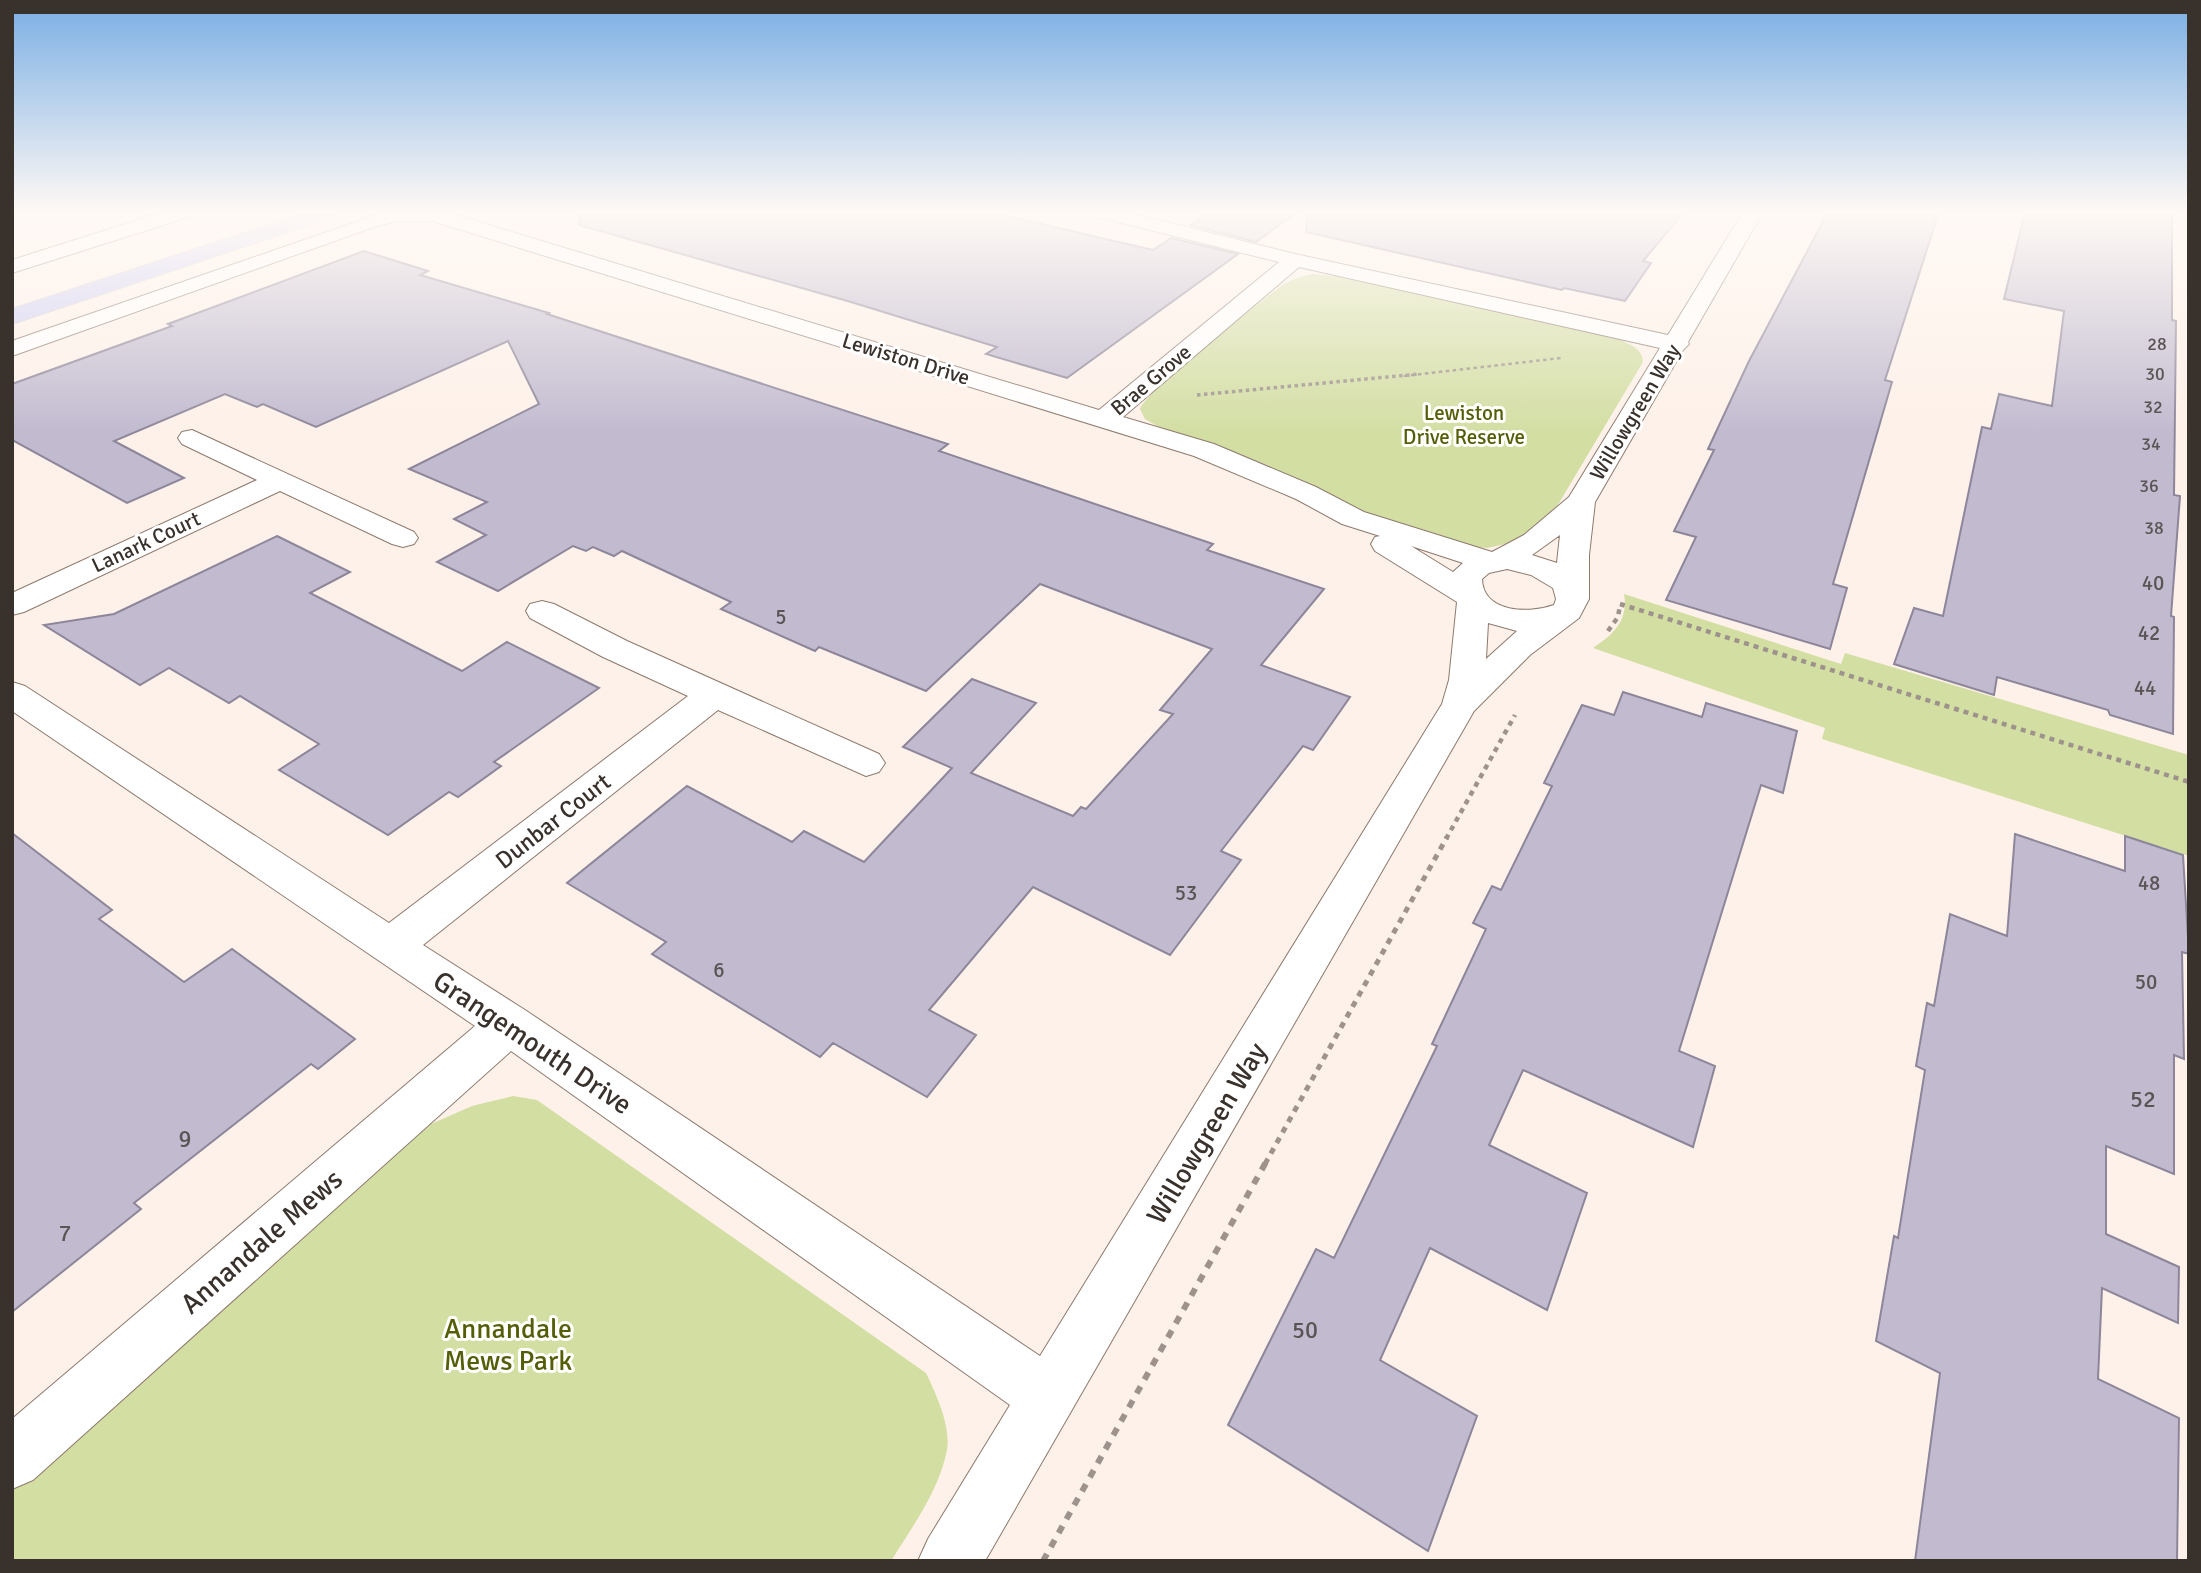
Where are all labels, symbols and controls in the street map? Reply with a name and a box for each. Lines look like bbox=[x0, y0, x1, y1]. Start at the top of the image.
street label: Lewiston Drive bbox=[839, 327, 973, 391]
house number: 28 bbox=[2147, 333, 2167, 355]
street label: Brae Grove bbox=[1105, 339, 1197, 421]
street label: Willowgreen Way bbox=[1584, 339, 1686, 485]
house number: 30 bbox=[2145, 363, 2165, 385]
house number: 32 bbox=[2143, 396, 2163, 418]
park label: Lewiston Drive Reserve bbox=[1403, 400, 1525, 450]
house number: 34 bbox=[2141, 433, 2161, 455]
house number: 36 bbox=[2139, 475, 2159, 497]
street label: Lanark Court bbox=[88, 506, 204, 578]
house number: 38 bbox=[2144, 517, 2164, 539]
house number: 40 bbox=[2142, 570, 2164, 596]
house number: 5 bbox=[775, 604, 787, 630]
house number: 42 bbox=[2138, 620, 2160, 646]
house number: 44 bbox=[2134, 675, 2156, 701]
street label: Dunbar Court bbox=[489, 767, 617, 875]
house number: 48 bbox=[2138, 870, 2160, 896]
house number: 53 bbox=[1175, 880, 1197, 906]
house number: 6 bbox=[713, 957, 725, 983]
street label: Grangemouth Drive bbox=[427, 964, 638, 1122]
house number: 50 bbox=[2135, 969, 2157, 995]
street label: Willowgreen Way bbox=[1139, 1037, 1274, 1230]
house number: 52 bbox=[2130, 1084, 2156, 1114]
house number: 9 bbox=[179, 1124, 191, 1154]
street label: Annandale Mews bbox=[174, 1162, 349, 1321]
house number: 7 bbox=[59, 1218, 71, 1248]
park label: Annandale Mews Park bbox=[444, 1312, 572, 1378]
house number: 50 bbox=[1292, 1315, 1318, 1345]

